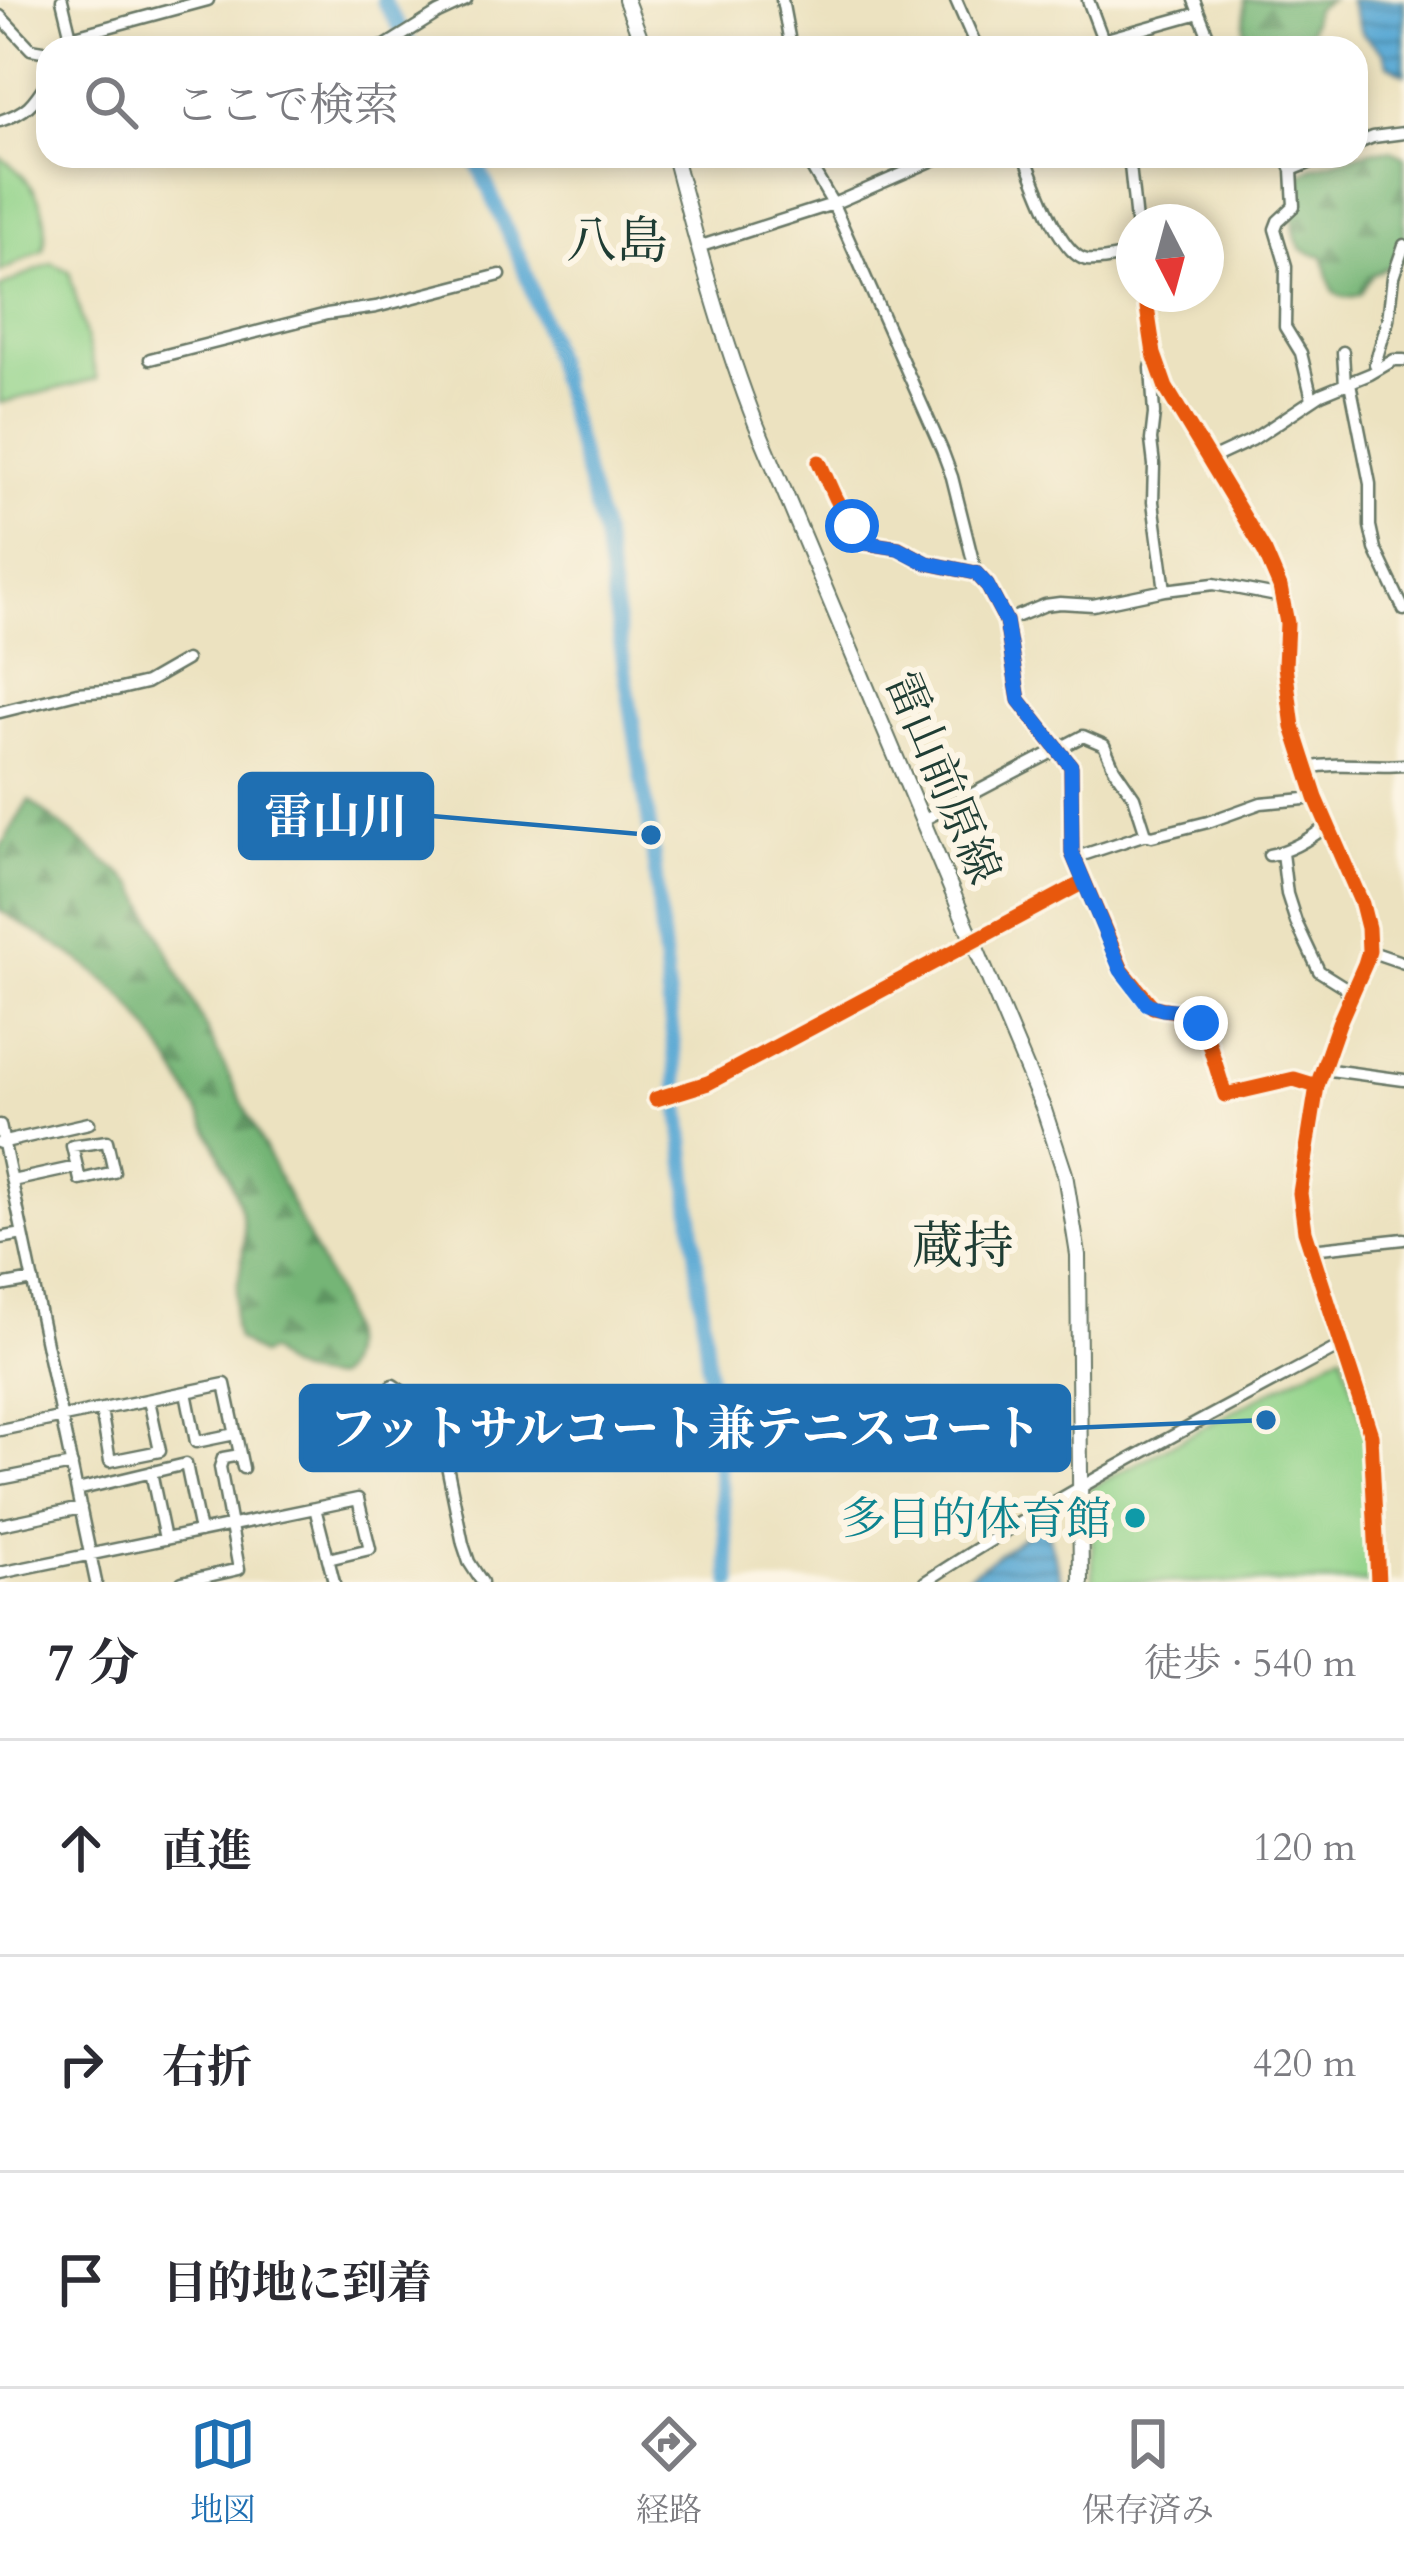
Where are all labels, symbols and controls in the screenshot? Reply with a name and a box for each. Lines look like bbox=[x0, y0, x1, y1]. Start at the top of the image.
search box bbox=[36, 36, 1368, 168]
icon: search bbox=[78, 69, 144, 135]
text: ここで検索 bbox=[174, 75, 399, 136]
north arrow bbox=[1116, 204, 1224, 312]
district label: 八島 bbox=[566, 207, 668, 277]
route start bbox=[825, 499, 879, 553]
street label: 雷山前原線 bbox=[871, 662, 1015, 893]
callout: 雷山川 bbox=[240, 774, 432, 858]
text: 雷山川 bbox=[264, 785, 408, 850]
route end bbox=[1174, 996, 1228, 1050]
district label: 蔵持 bbox=[912, 1212, 1014, 1282]
callout: フットサルコート兼テニスコート bbox=[301, 1386, 1069, 1470]
text: フットサルコート兼テニスコート bbox=[329, 1397, 1041, 1462]
place label: 多目的体育館 bbox=[841, 1489, 1111, 1550]
marker: 多目的体育館 bbox=[1122, 1505, 1148, 1531]
text: 7 分 bbox=[48, 1629, 139, 1699]
text: 徒歩 · 540 m bbox=[1144, 1637, 1356, 1690]
icon: ahead bbox=[48, 1815, 114, 1881]
text: 直進 bbox=[162, 1821, 252, 1882]
text: 120 m bbox=[1253, 1821, 1356, 1874]
icon: right bbox=[48, 2031, 114, 2097]
text: 右折 bbox=[162, 2037, 252, 2098]
text: 420 m bbox=[1253, 2037, 1356, 2090]
icon: arrive bbox=[48, 2247, 114, 2313]
text: 目的地に到着 bbox=[162, 2253, 432, 2314]
tab: 地図 bbox=[190, 2411, 256, 2533]
tab: 経路 bbox=[636, 2411, 702, 2533]
tab: 保存済み bbox=[1082, 2411, 1214, 2533]

